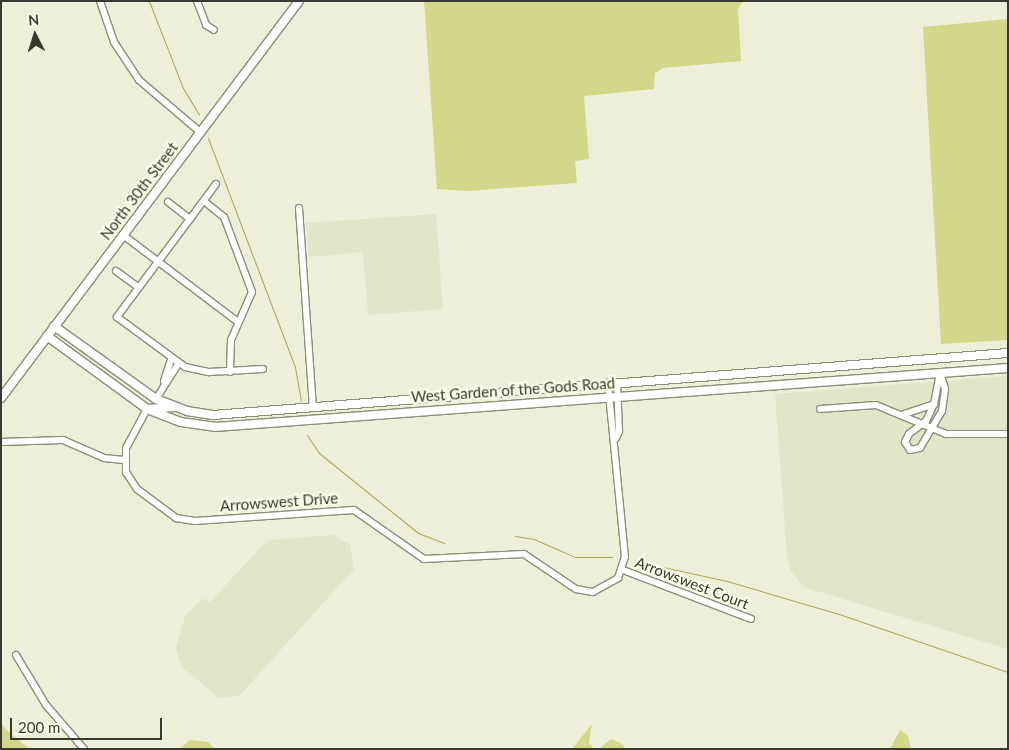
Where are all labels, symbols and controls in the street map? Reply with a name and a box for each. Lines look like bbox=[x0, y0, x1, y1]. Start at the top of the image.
north arrow bbox=[10, 10, 60, 60]
text: N bbox=[28, 11, 40, 28]
street label: North 30th Street bbox=[97, 139, 181, 243]
street label: West Garden of the Gods Road bbox=[410, 374, 616, 406]
street label: Arrowswest Drive bbox=[219, 489, 339, 515]
street label: Arrowswest Court bbox=[633, 553, 751, 613]
scale bar bbox=[12, 708, 165, 740]
text: 200 m bbox=[18, 718, 60, 736]

